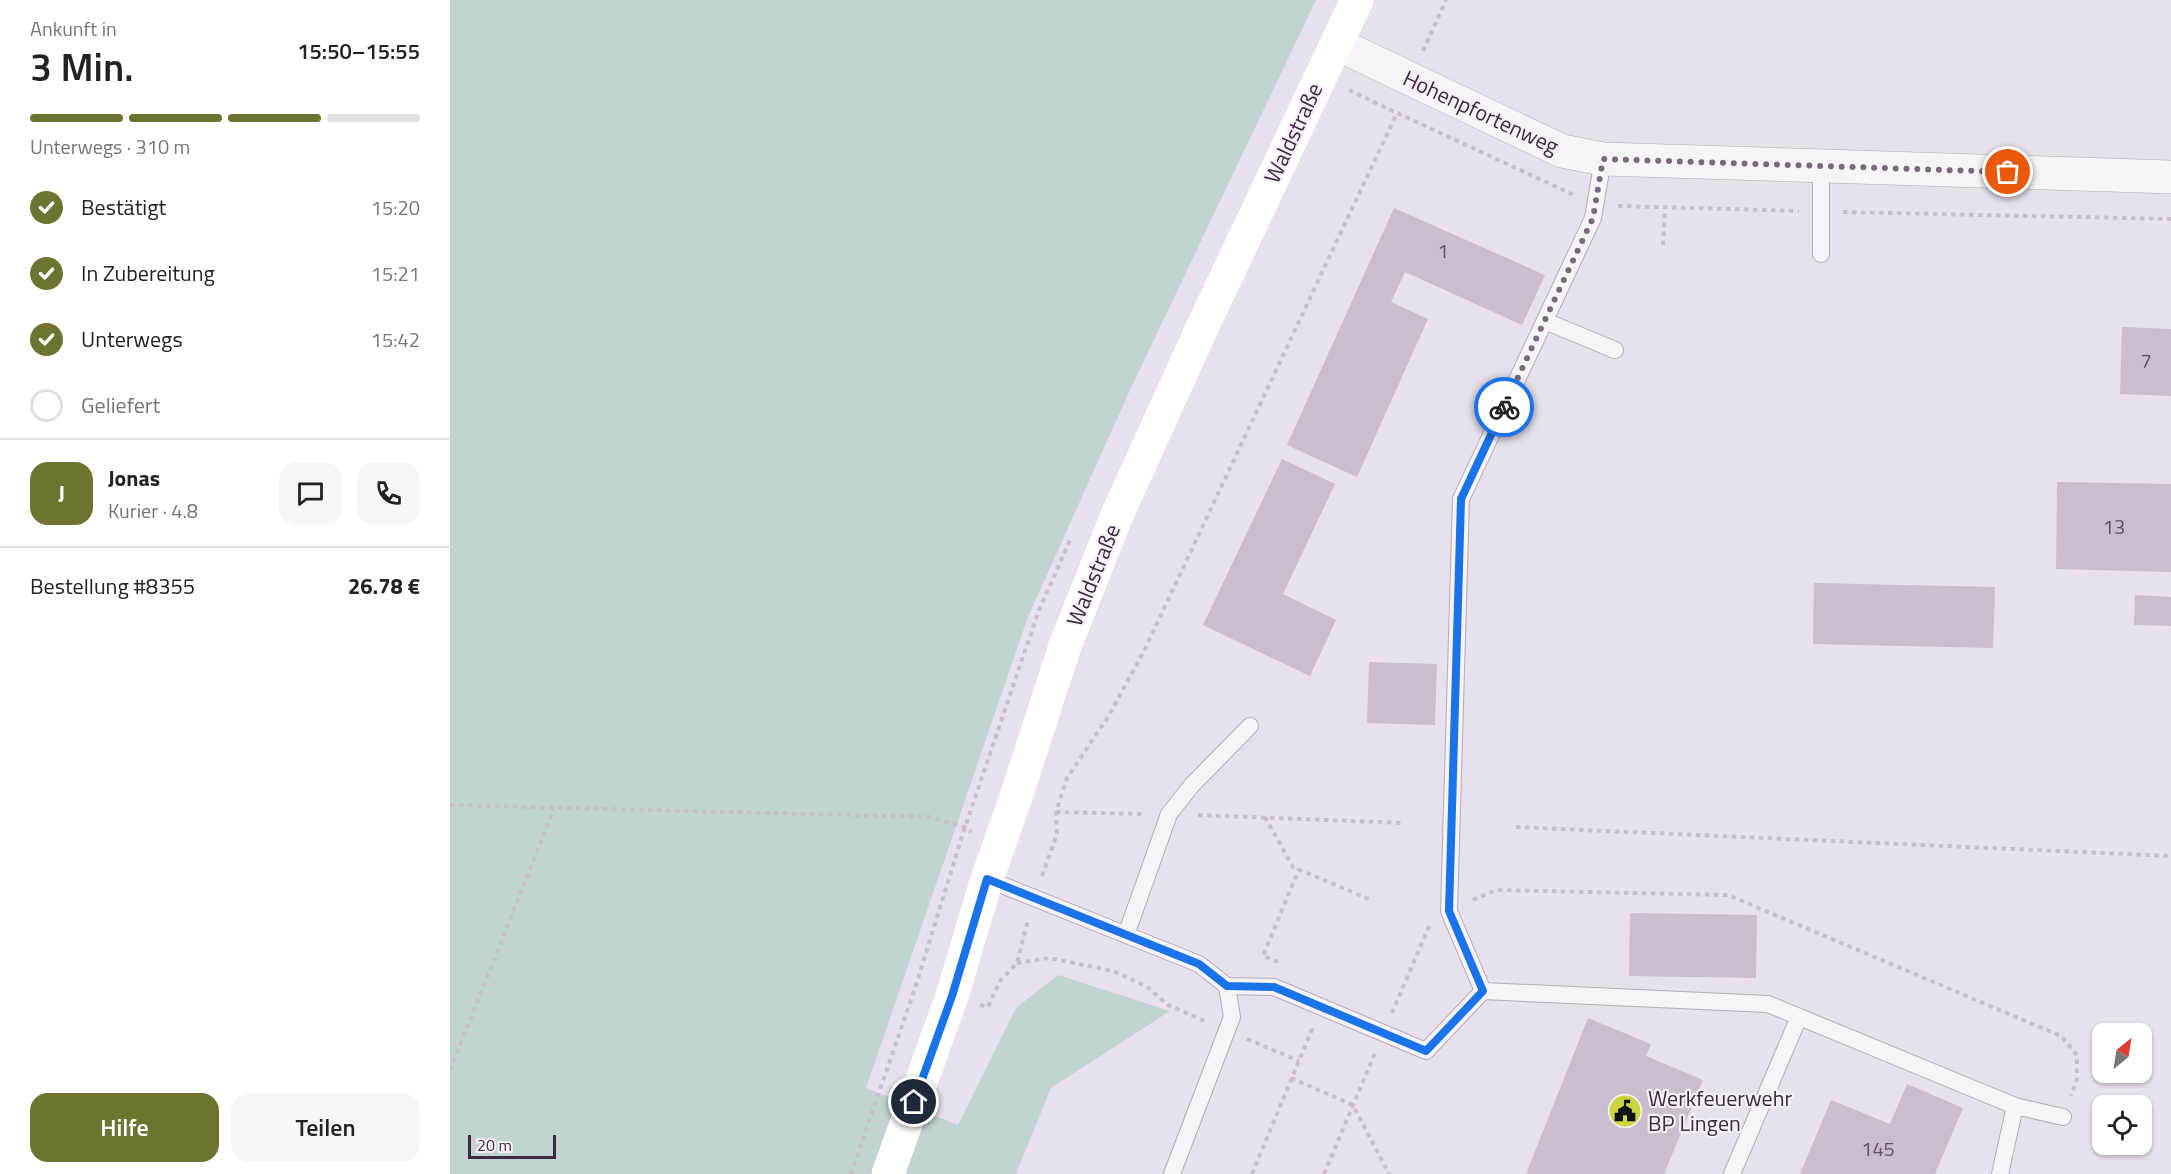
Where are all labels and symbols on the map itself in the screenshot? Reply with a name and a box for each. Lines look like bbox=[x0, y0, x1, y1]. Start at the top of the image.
street label: Hohenpfortenweg bbox=[1397, 61, 1565, 163]
street label: Waldstraße bbox=[1255, 77, 1331, 189]
pin bbox=[1982, 146, 2033, 197]
house number: 1 bbox=[1437, 235, 1449, 266]
house number: 7 bbox=[2140, 345, 2152, 376]
courier bbox=[1474, 377, 1534, 437]
house number: 13 bbox=[2103, 511, 2125, 542]
street label: Waldstraße bbox=[1057, 519, 1129, 631]
north arrow bbox=[2092, 1023, 2152, 1083]
pin bbox=[888, 1076, 939, 1127]
place label: Werkfeuerwehr BP Lingen bbox=[1648, 1081, 1792, 1140]
public building icon: Werkfeuerwehr BP Lingen bbox=[1607, 1093, 1643, 1129]
scale bar bbox=[468, 1132, 556, 1160]
house number: 145 bbox=[1861, 1133, 1895, 1164]

